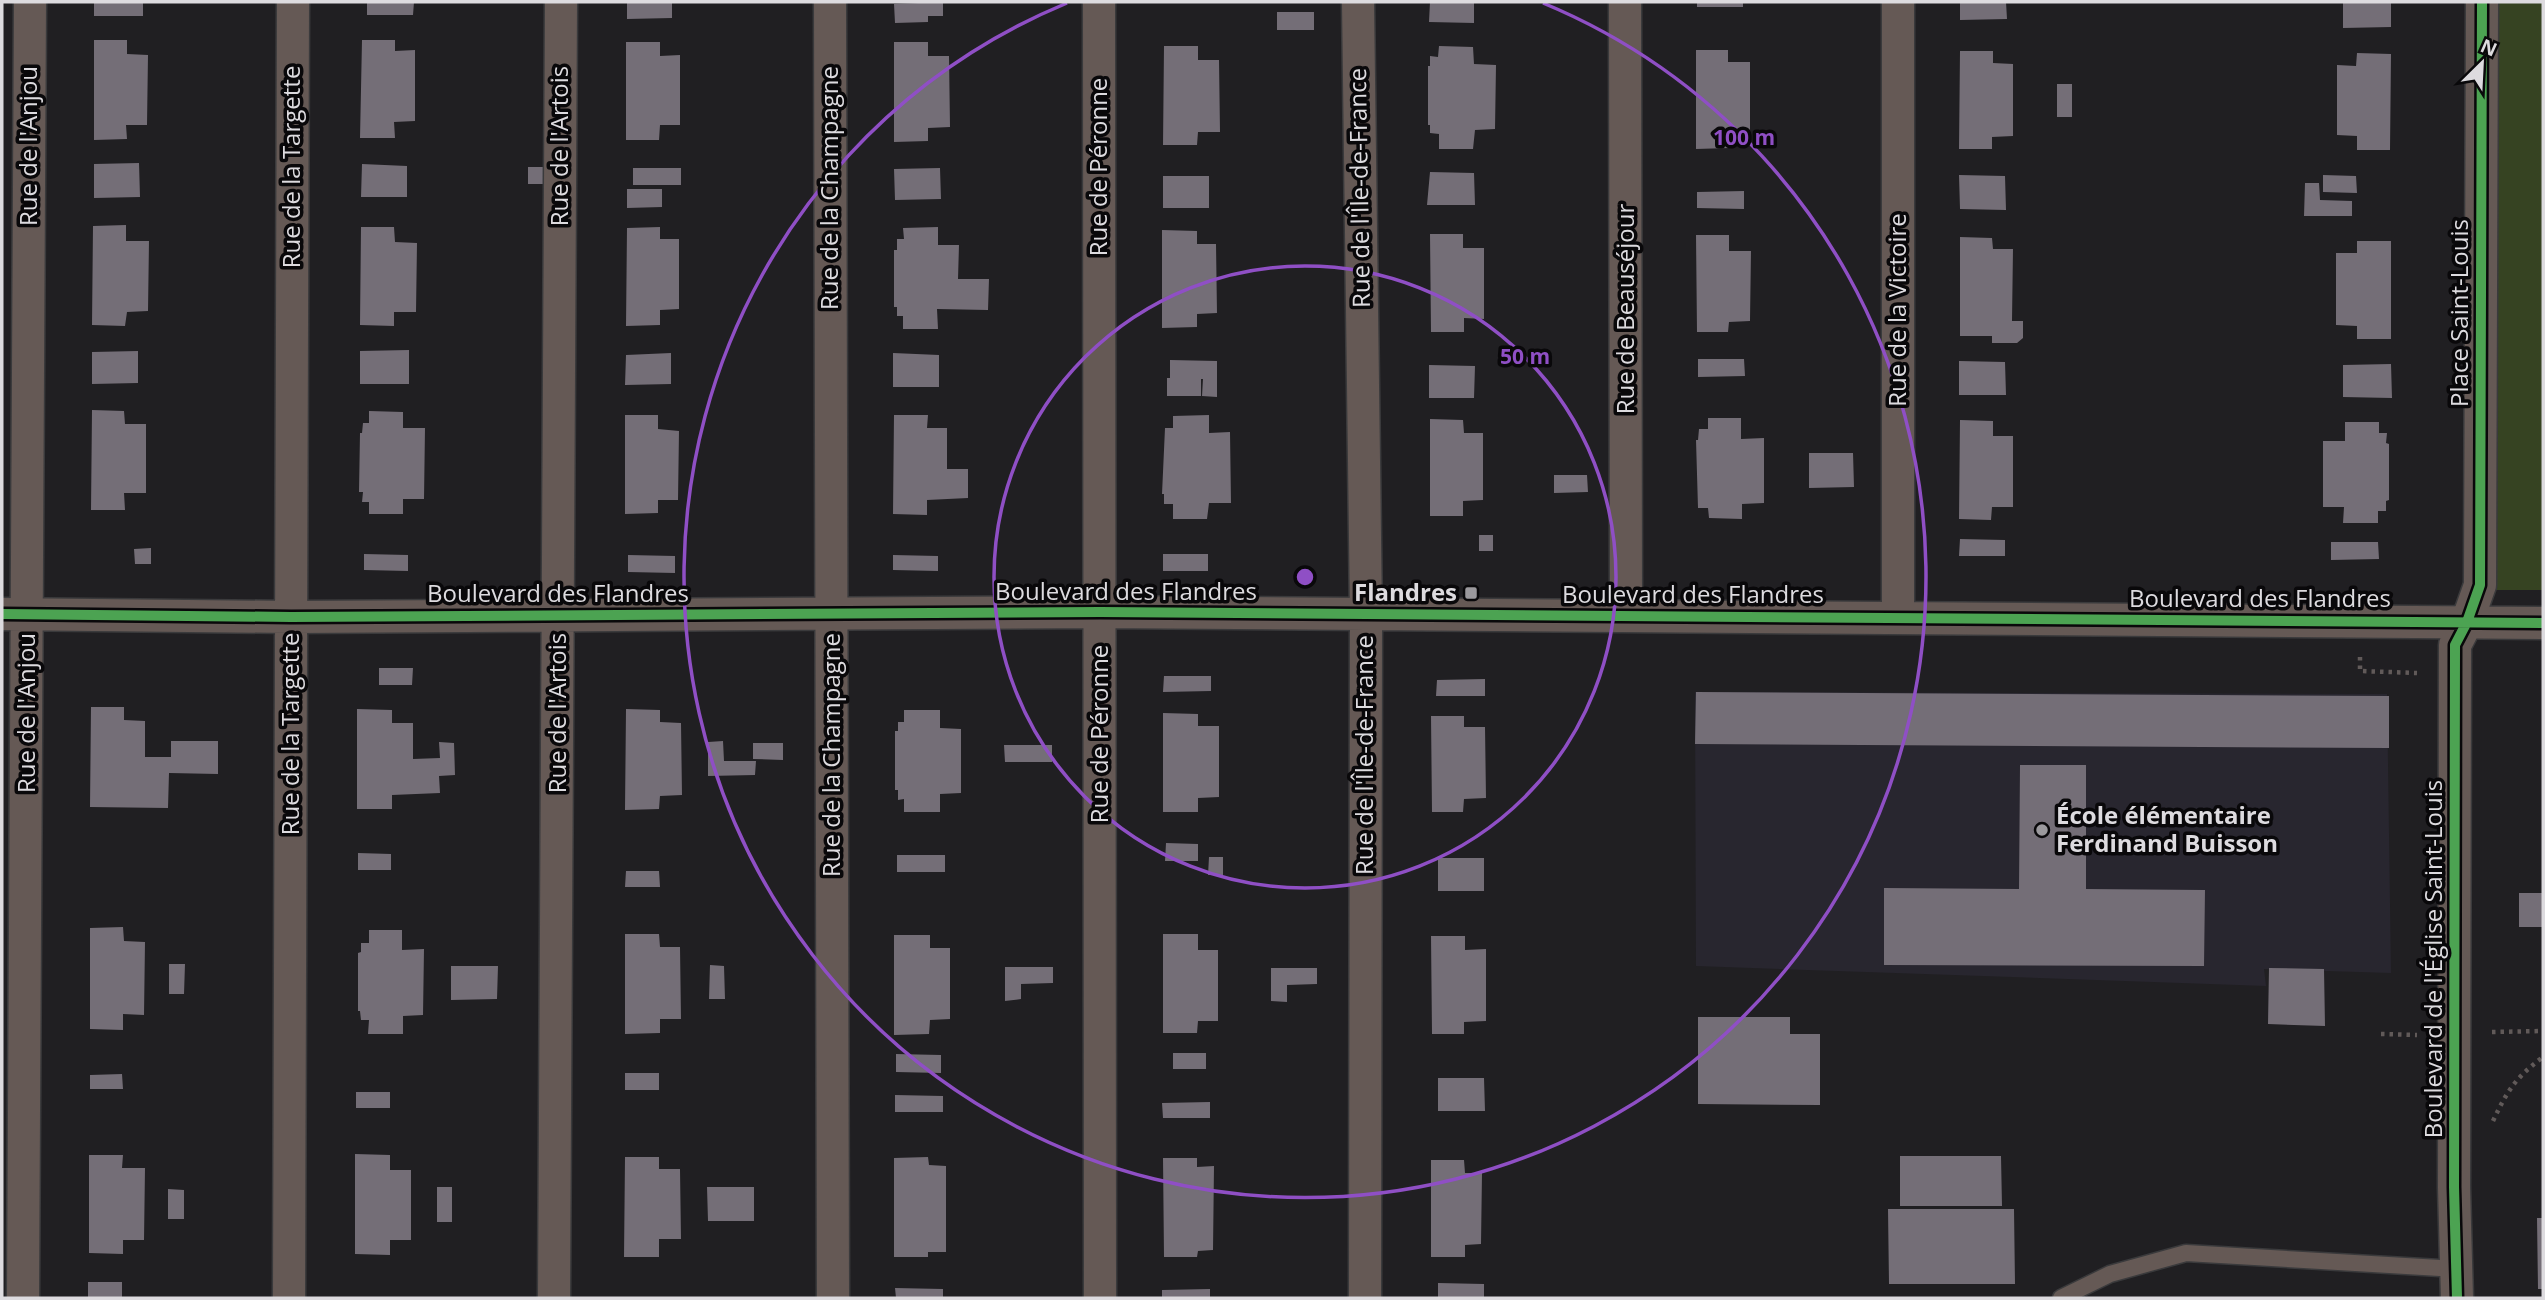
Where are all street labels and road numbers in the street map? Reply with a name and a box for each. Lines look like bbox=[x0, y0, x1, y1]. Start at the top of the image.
street label: Rue de l'Anjou bbox=[11, 66, 44, 226]
street label: Rue de la Targette bbox=[274, 66, 307, 268]
street label: Rue de l'Artois bbox=[542, 66, 575, 226]
street label: Rue de la Champagne bbox=[812, 66, 845, 310]
street label: Rue de l'Île-de-France bbox=[1340, 68, 1377, 308]
street label: Rue de Péronne bbox=[1081, 78, 1114, 256]
street label: Rue de Beauséjour bbox=[1608, 204, 1641, 414]
street label: Rue de la Victoire bbox=[1880, 213, 1913, 407]
street label: Place Saint-Louis bbox=[2442, 219, 2475, 407]
street label: Boulevard des Flandres bbox=[995, 574, 1257, 607]
street label: Boulevard des Flandres bbox=[427, 576, 689, 609]
street label: Boulevard des Flandres bbox=[1562, 577, 1824, 610]
street label: Boulevard des Flandres bbox=[2129, 581, 2391, 614]
street label: Rue de l'Anjou bbox=[9, 633, 42, 793]
street label: Rue de la Targette bbox=[273, 633, 306, 835]
street label: Rue de l'Artois bbox=[540, 633, 573, 793]
street label: Rue de la Champagne bbox=[814, 633, 847, 877]
street label: Rue de l'Île-de-France bbox=[1347, 635, 1380, 875]
street label: Rue de Péronne bbox=[1082, 645, 1115, 823]
street label: Boulevard de l'Église Saint-Louis bbox=[2416, 780, 2449, 1138]

